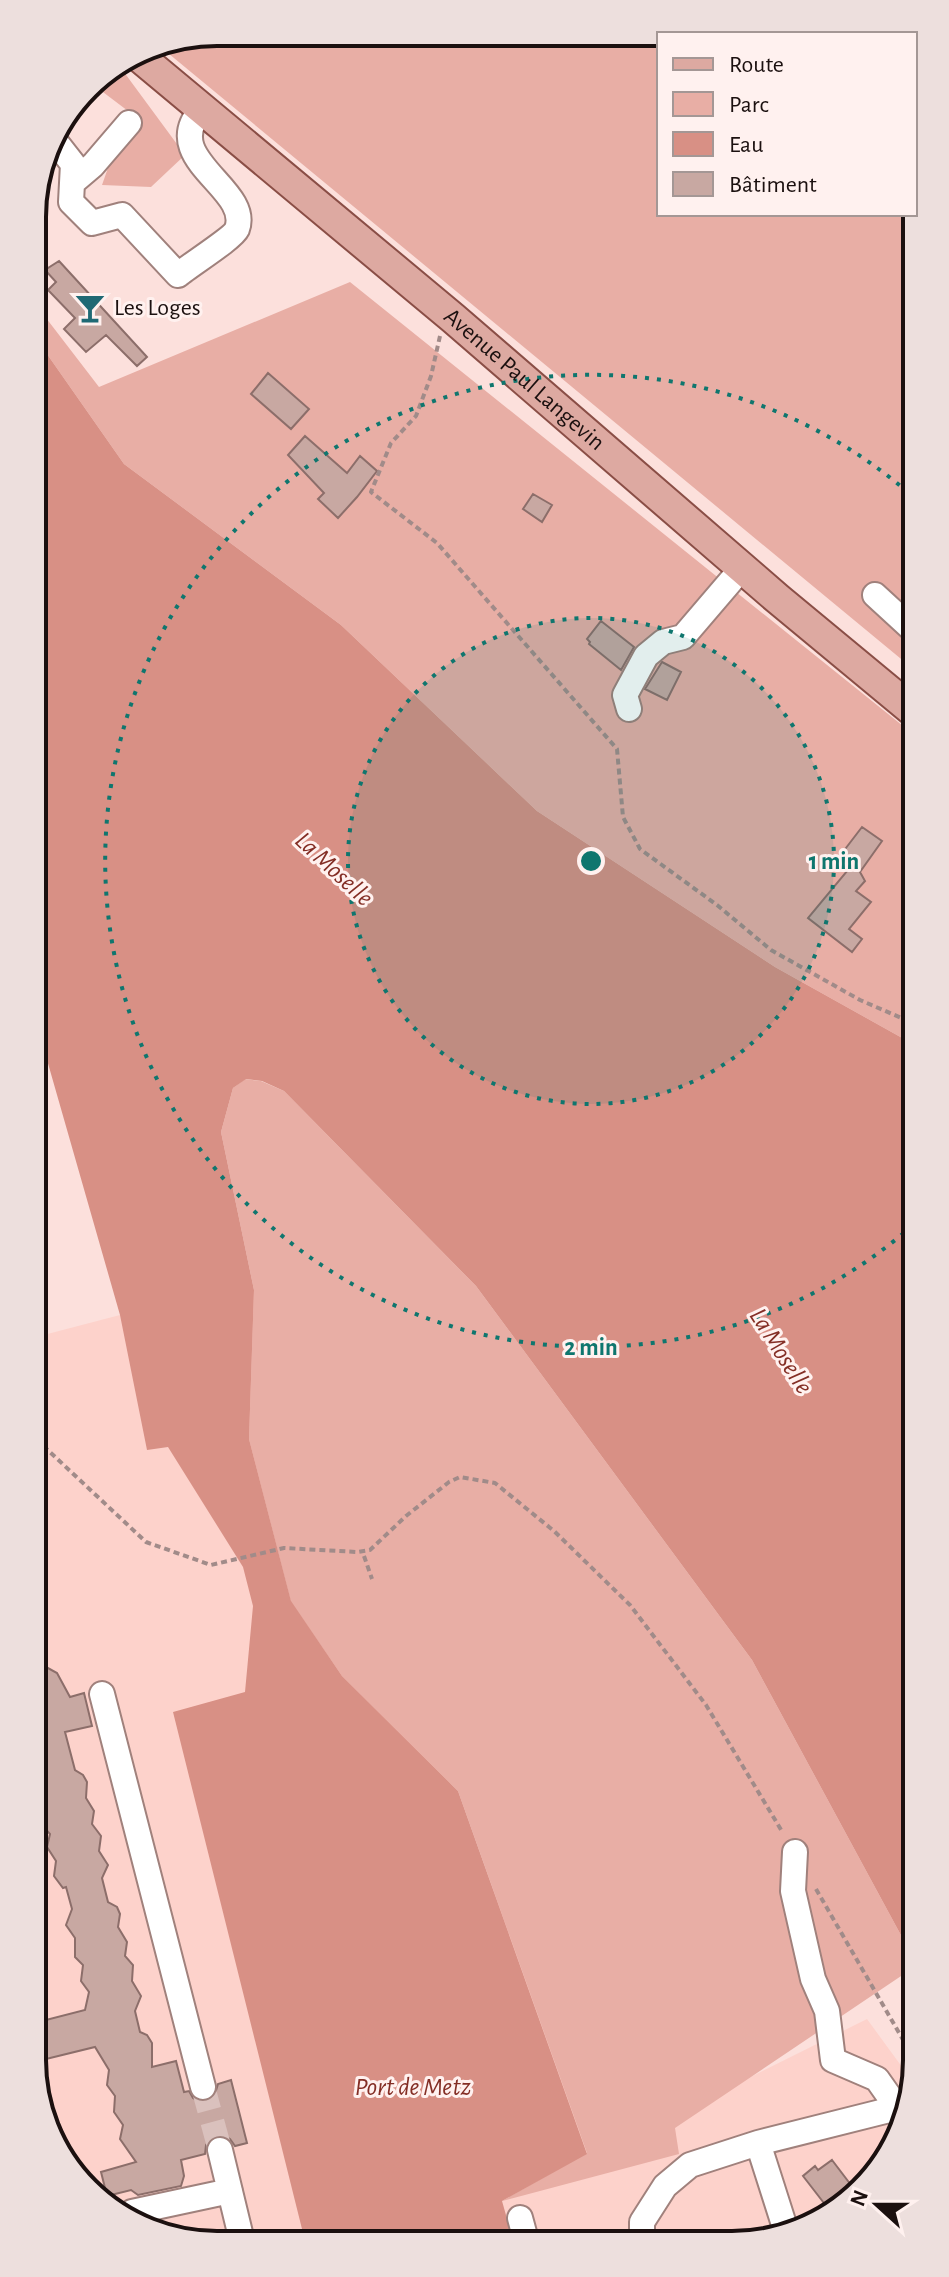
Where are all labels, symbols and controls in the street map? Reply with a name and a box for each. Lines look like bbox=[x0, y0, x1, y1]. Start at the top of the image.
legend bbox=[657, 32, 917, 216]
text: Route bbox=[729, 53, 784, 77]
text: Parc bbox=[729, 93, 769, 117]
text: Eau bbox=[729, 133, 763, 157]
text: Bâtiment bbox=[729, 173, 817, 197]
bar icon: Les Loges bbox=[73, 291, 107, 325]
place label: Les Loges bbox=[114, 296, 201, 320]
street label: Avenue Paul Langevin bbox=[439, 304, 609, 455]
water label: La Moselle bbox=[290, 827, 378, 911]
centre of rings bbox=[577, 847, 605, 875]
text: 1 min bbox=[809, 850, 859, 874]
water label: La Moselle bbox=[745, 1303, 817, 1399]
text: 2 min bbox=[564, 1336, 618, 1360]
water label: Port de Metz bbox=[355, 2074, 471, 2100]
north arrow bbox=[837, 2165, 917, 2245]
text: N bbox=[846, 2187, 872, 2209]

